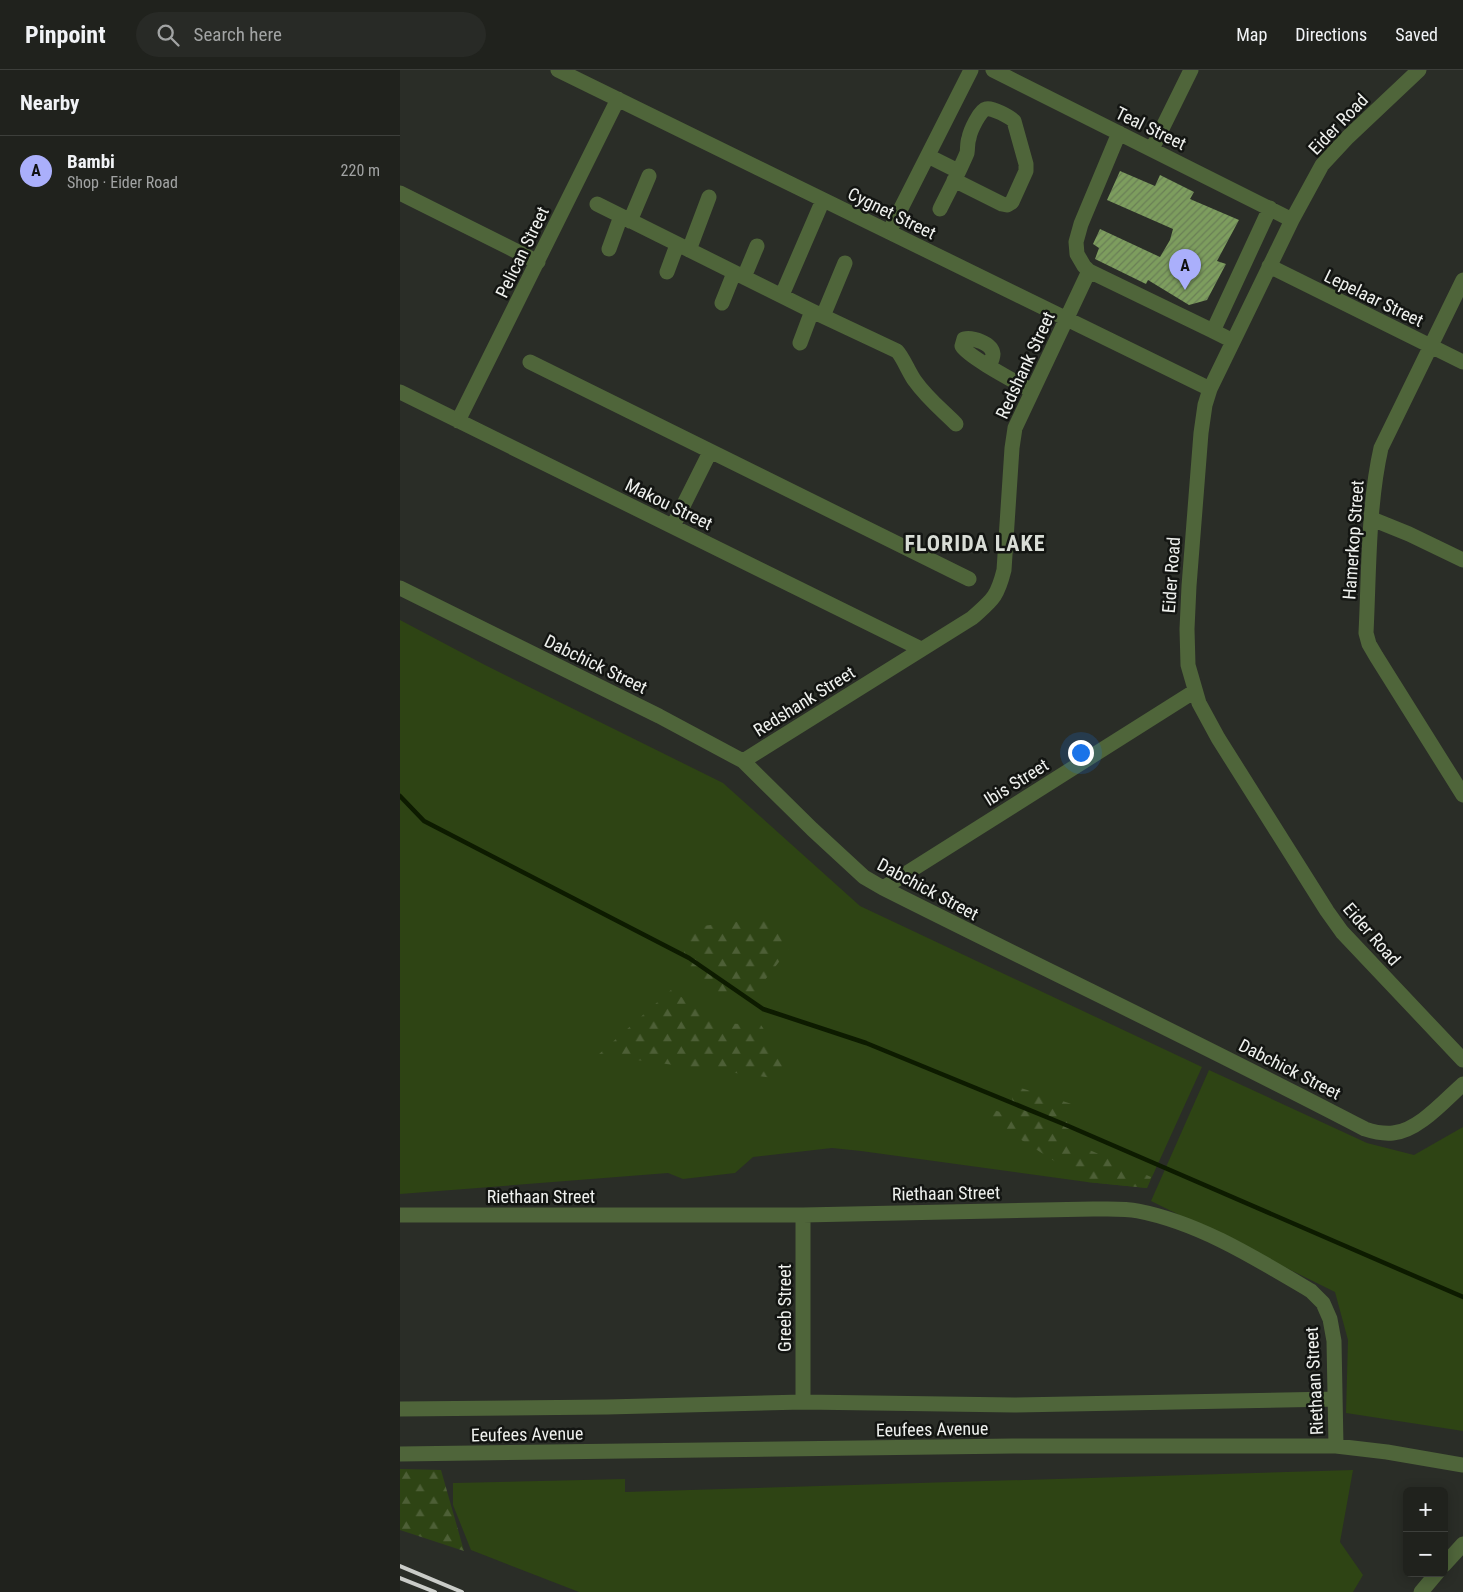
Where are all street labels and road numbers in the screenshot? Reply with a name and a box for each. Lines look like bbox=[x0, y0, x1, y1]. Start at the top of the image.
street label: Eider Road bbox=[1304, 89, 1372, 159]
street label: Teal Street bbox=[1112, 102, 1190, 154]
street label: Cygnet Street bbox=[845, 183, 939, 243]
street label: Pelican Street bbox=[491, 203, 553, 301]
street label: Lepelaar Street bbox=[1321, 265, 1427, 331]
street label: Redshank Street bbox=[991, 308, 1059, 422]
street label: Makou Street bbox=[622, 474, 716, 534]
street label: Hamerkop Street bbox=[1338, 480, 1368, 600]
street label: Eider Road bbox=[1158, 536, 1184, 614]
street label: Dabchick Street bbox=[541, 630, 651, 698]
street label: Redshank Street bbox=[749, 661, 859, 741]
street label: Ibis Street bbox=[980, 754, 1052, 810]
street label: Dabchick Street bbox=[874, 854, 982, 924]
street label: Eider Road bbox=[1339, 898, 1405, 970]
street label: Dabchick Street bbox=[1235, 1034, 1345, 1104]
street label: Riethaan Street bbox=[892, 1182, 1000, 1204]
street label: Riethaan Street bbox=[487, 1186, 595, 1207]
street label: Greeb Street bbox=[774, 1264, 795, 1352]
street label: Riethaan Street bbox=[1301, 1326, 1327, 1436]
street label: Eeufees Avenue bbox=[876, 1418, 988, 1440]
street label: Eeufees Avenue bbox=[471, 1423, 583, 1445]

